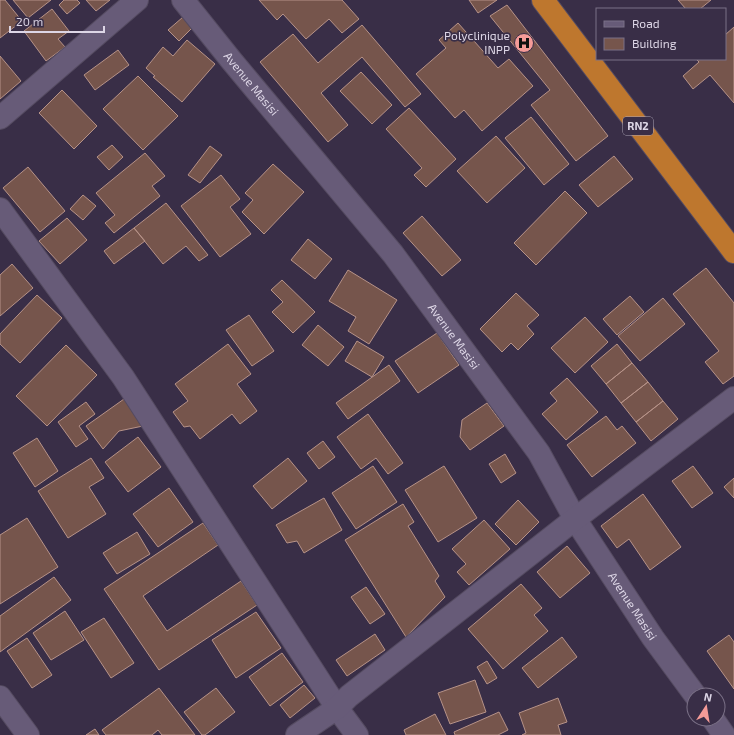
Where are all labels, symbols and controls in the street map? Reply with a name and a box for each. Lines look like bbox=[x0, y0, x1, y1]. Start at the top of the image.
scale bar bbox=[10, 8, 104, 34]
legend bbox=[596, 8, 726, 60]
text: 20 m bbox=[16, 14, 43, 28]
text: Road bbox=[632, 16, 660, 30]
place label: Polyclinique INPP bbox=[444, 28, 510, 56]
hospital icon: Polyclinique INPP bbox=[513, 32, 535, 54]
text: Building bbox=[632, 36, 677, 50]
street label: Avenue Masisi bbox=[221, 49, 282, 118]
road number: RN2 bbox=[623, 117, 653, 135]
street label: Avenue Masisi bbox=[426, 300, 483, 372]
street label: Avenue Masisi bbox=[606, 569, 660, 642]
north arrow bbox=[686, 687, 726, 727]
text: N bbox=[703, 690, 713, 704]

